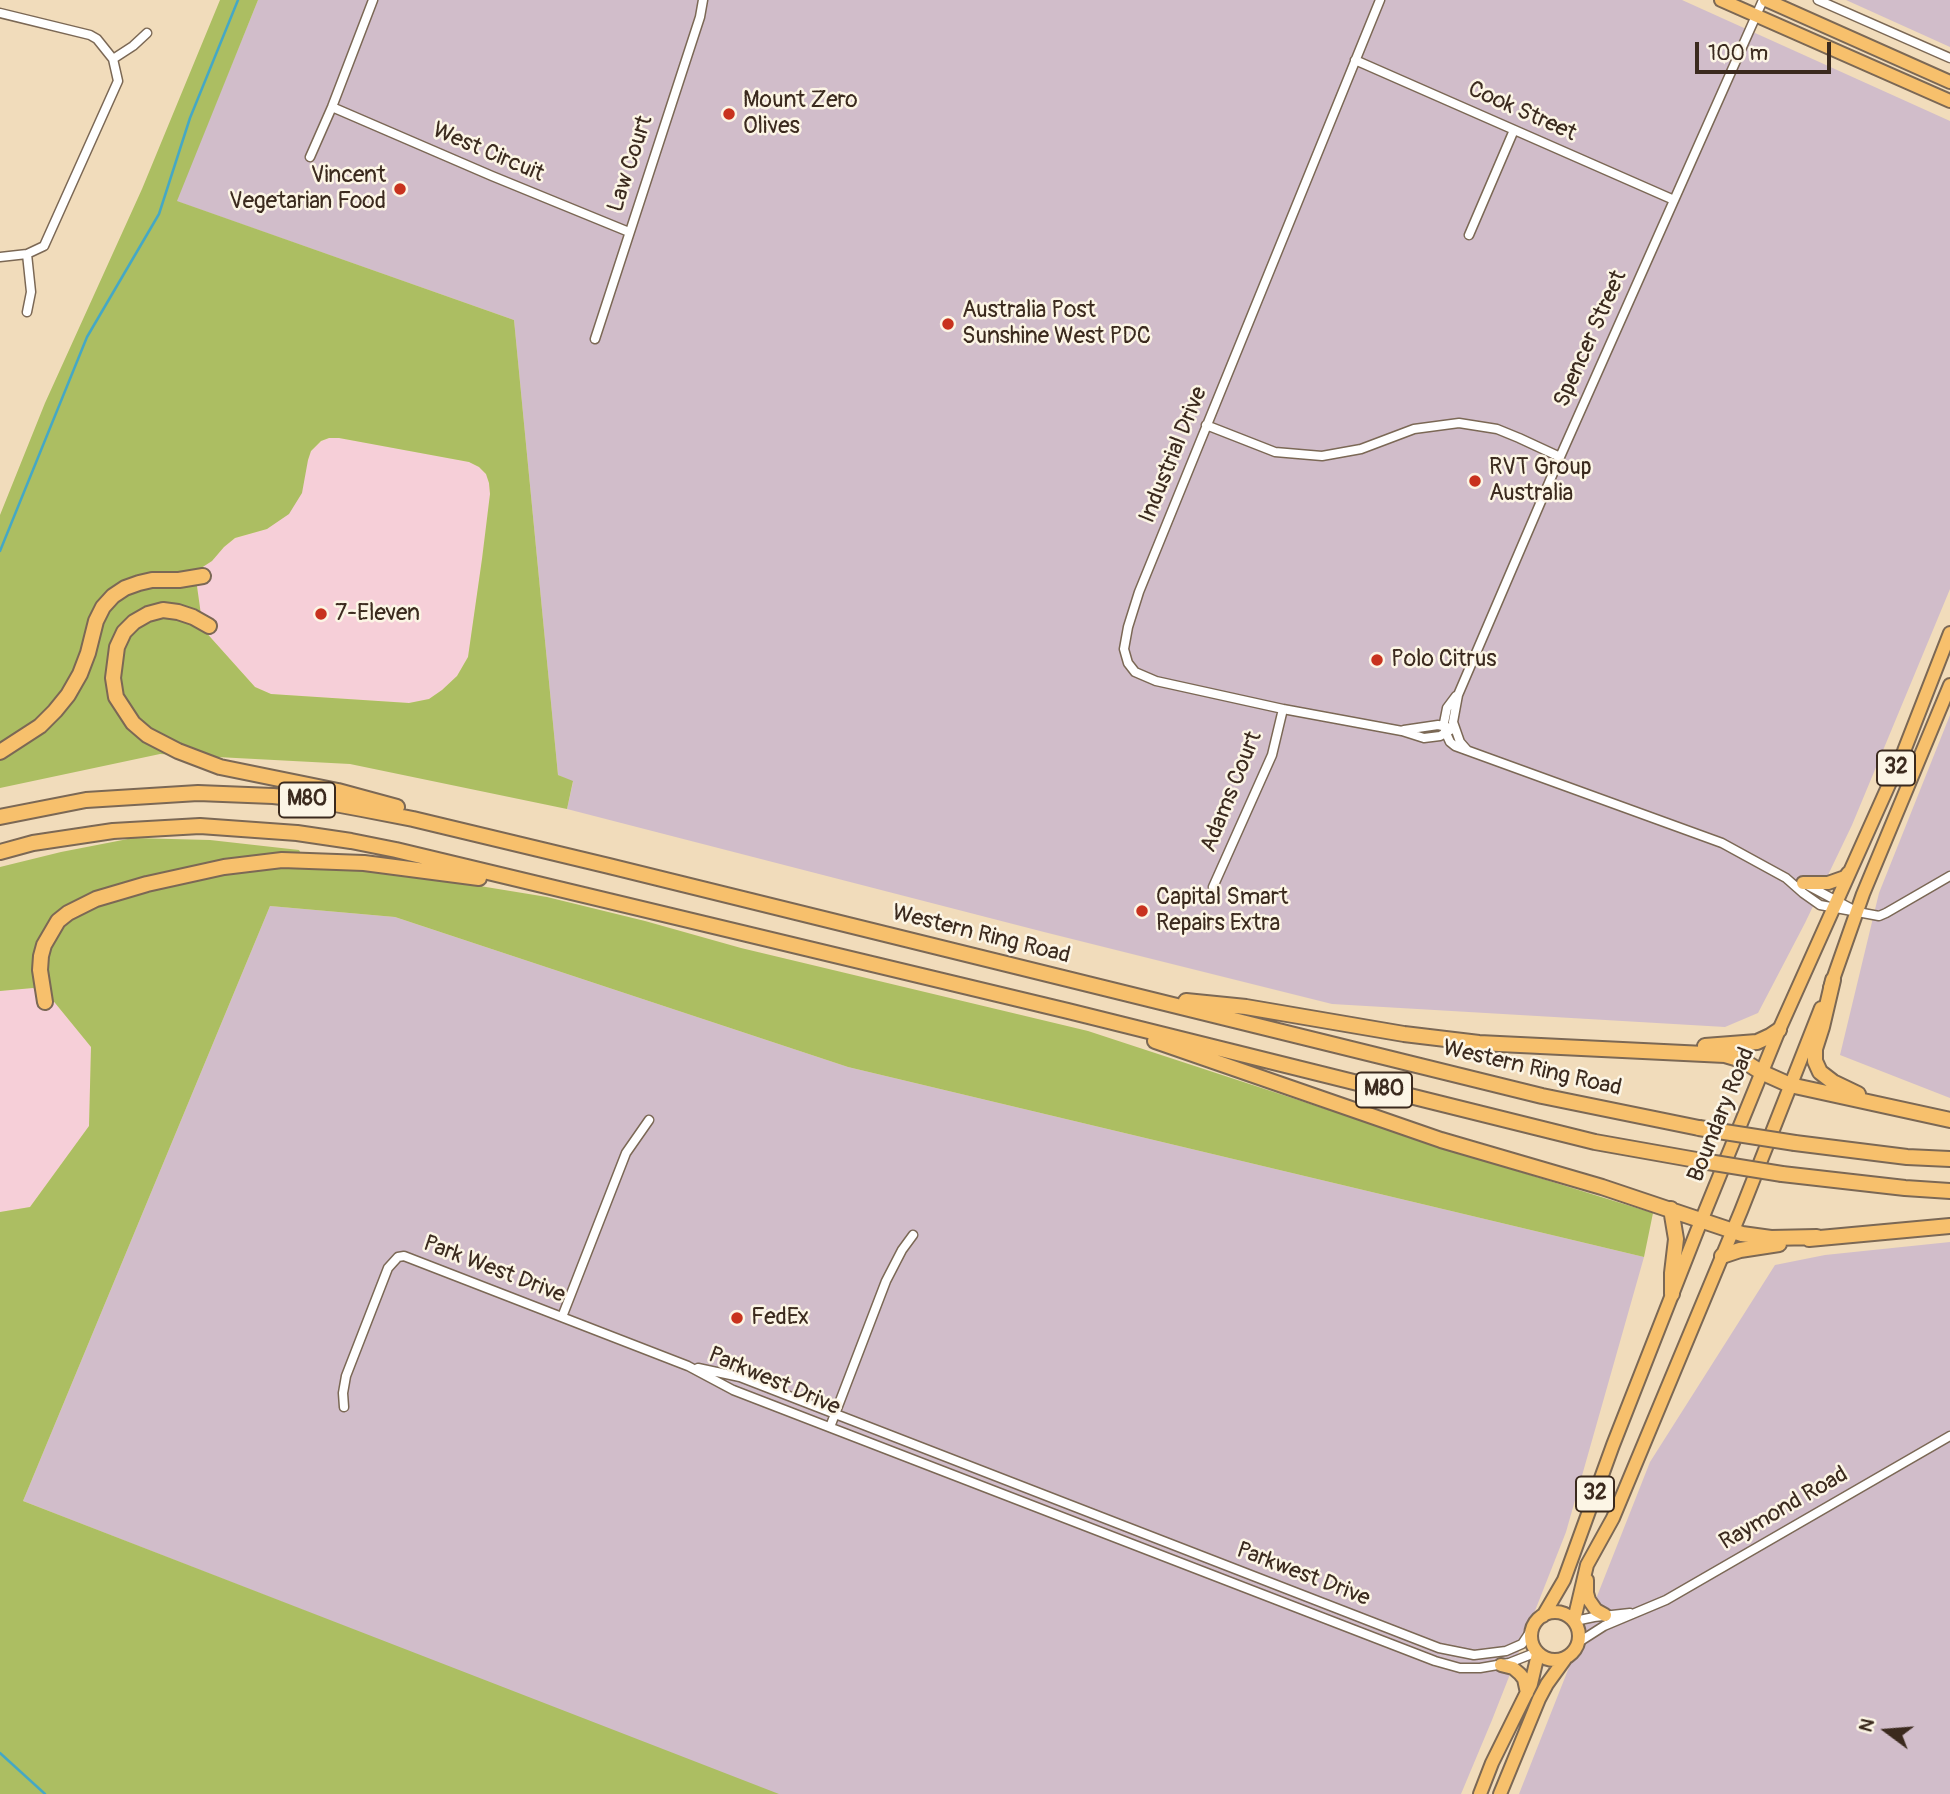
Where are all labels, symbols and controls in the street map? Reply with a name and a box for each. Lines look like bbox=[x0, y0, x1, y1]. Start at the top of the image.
scale bar bbox=[1698, 28, 1834, 72]
text: 100 m bbox=[1708, 40, 1768, 67]
street label: Cook Street bbox=[1463, 76, 1581, 148]
place label: Mount Zero Olives bbox=[743, 87, 858, 141]
marker: Mount Zero Olives bbox=[721, 106, 737, 122]
street label: Law Court bbox=[602, 112, 660, 216]
street label: West Circuit bbox=[428, 117, 548, 189]
place label: Vincent Vegetarian Food bbox=[229, 162, 386, 216]
marker: Vincent Vegetarian Food bbox=[392, 181, 408, 197]
street label: Spencer Street bbox=[1549, 266, 1633, 412]
place label: Australia Post Sunshine West PDC bbox=[962, 297, 1151, 351]
marker: Australia Post Sunshine West PDC bbox=[940, 316, 956, 332]
street label: Industrial Drive bbox=[1134, 383, 1214, 527]
place label: RVT Group Australia bbox=[1489, 454, 1592, 508]
marker: RVT Group Australia bbox=[1467, 473, 1483, 489]
place label: 7-Eleven bbox=[335, 600, 420, 628]
marker: 7-Eleven bbox=[313, 606, 329, 622]
place label: Polo Citrus bbox=[1391, 646, 1496, 674]
marker: Polo Citrus bbox=[1369, 652, 1385, 668]
street label: Adams Court bbox=[1195, 728, 1269, 856]
road number: 32 bbox=[1877, 750, 1915, 786]
road number: M80 bbox=[279, 782, 335, 818]
place label: Capital Smart Repairs Extra bbox=[1156, 884, 1288, 938]
street label: Western Ring Road bbox=[889, 900, 1073, 970]
marker: Capital Smart Repairs Extra bbox=[1134, 903, 1150, 919]
street label: Western Ring Road bbox=[1440, 1035, 1624, 1103]
street label: Boundary Road bbox=[1682, 1044, 1762, 1186]
road number: M80 bbox=[1356, 1072, 1412, 1108]
street label: Park West Drive bbox=[419, 1230, 569, 1310]
place label: FedEx bbox=[751, 1304, 809, 1332]
marker: FedEx bbox=[729, 1310, 745, 1326]
street label: Parkwest Drive bbox=[704, 1342, 844, 1422]
street label: Raymond Road bbox=[1715, 1461, 1853, 1557]
road number: 32 bbox=[1576, 1476, 1614, 1512]
street label: Parkwest Drive bbox=[1232, 1537, 1374, 1613]
north arrow bbox=[1852, 1696, 1922, 1766]
text: N bbox=[1854, 1716, 1880, 1735]

